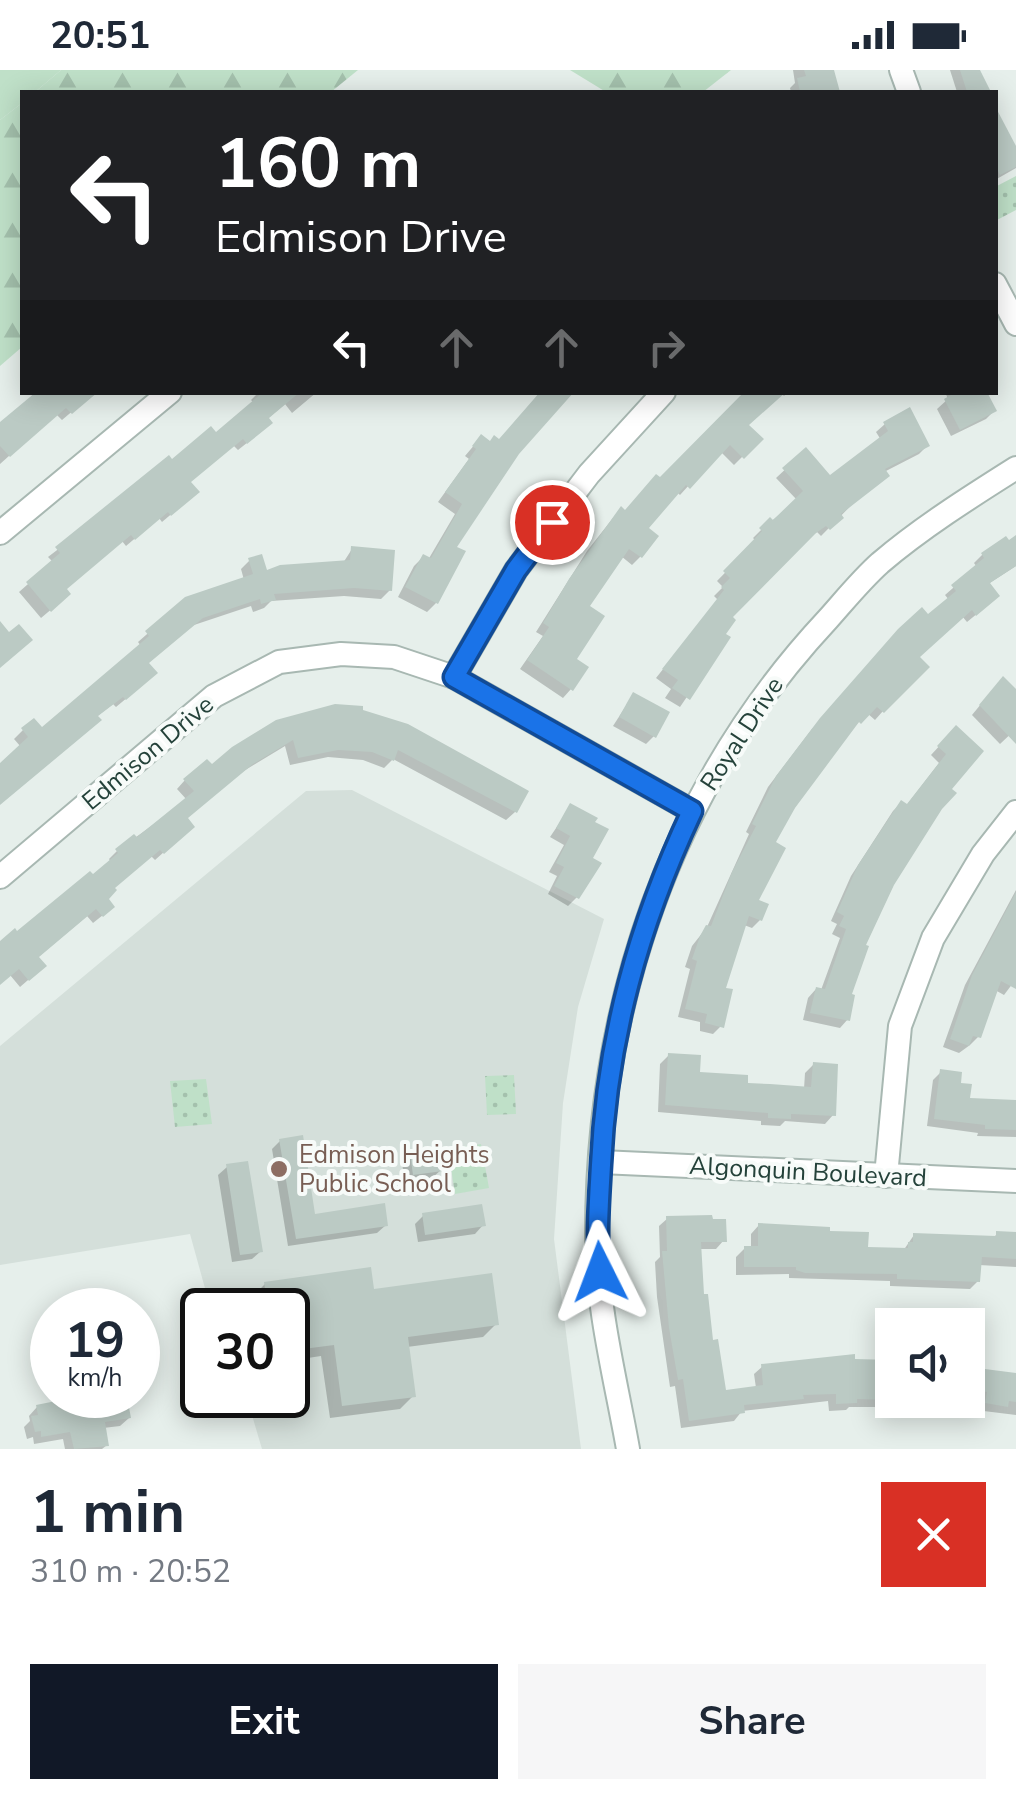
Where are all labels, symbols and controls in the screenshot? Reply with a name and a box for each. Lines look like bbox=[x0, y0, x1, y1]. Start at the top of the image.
text: 20:51 bbox=[50, 10, 151, 61]
text: 160 m bbox=[215, 116, 421, 212]
icon: left bbox=[50, 130, 180, 260]
text: Edmison Drive bbox=[215, 207, 507, 268]
icon: left bbox=[324, 320, 379, 375]
icon: ahead bbox=[429, 320, 484, 375]
icon: ahead bbox=[534, 320, 589, 375]
icon: right bbox=[639, 320, 694, 375]
pin bbox=[510, 480, 595, 565]
icon: arrive bbox=[525, 495, 580, 550]
street label: Royal Drive bbox=[693, 671, 791, 797]
street label: Edmison Drive bbox=[75, 688, 221, 818]
place label: Edmison Heights Public School bbox=[299, 1138, 490, 1201]
street label: Algonquin Boulevard bbox=[688, 1149, 928, 1195]
marker: Edmison Heights Public School bbox=[268, 1158, 290, 1180]
position arrow bbox=[548, 1220, 652, 1324]
speed limit sign: 30 bbox=[180, 1288, 310, 1418]
text: 19 bbox=[65, 1306, 125, 1375]
map controls bbox=[875, 1308, 985, 1418]
button: sound bbox=[875, 1308, 985, 1418]
text: km/h bbox=[67, 1361, 123, 1395]
text: 1 min bbox=[30, 1471, 185, 1553]
button: close bbox=[881, 1482, 986, 1587]
text: 310 m · 20:52 bbox=[30, 1550, 231, 1593]
button: Exit bbox=[30, 1664, 498, 1779]
button: Share bbox=[518, 1664, 986, 1779]

